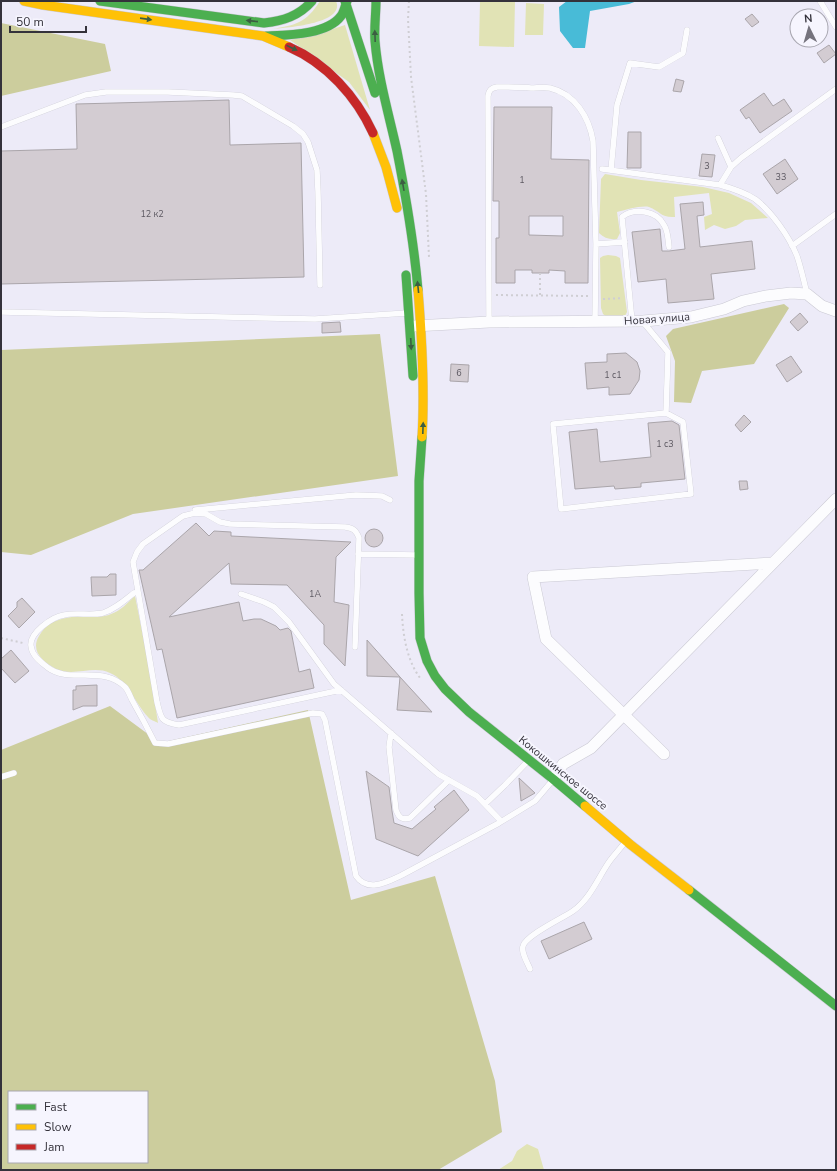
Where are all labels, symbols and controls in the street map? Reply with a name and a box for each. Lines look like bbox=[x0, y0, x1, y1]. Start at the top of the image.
scale bar bbox=[10, 8, 86, 34]
north arrow bbox=[789, 8, 829, 48]
text: N bbox=[803, 11, 813, 26]
text: 50 m bbox=[16, 14, 44, 30]
one-way arrow bbox=[140, 16, 152, 22]
one-way arrow bbox=[246, 18, 258, 25]
one-way arrow bbox=[372, 30, 379, 42]
one-way arrow bbox=[286, 45, 298, 51]
house number: 3 bbox=[704, 160, 710, 172]
house number: 33 bbox=[776, 171, 786, 183]
house number: 1 bbox=[519, 174, 525, 186]
one-way arrow bbox=[400, 179, 406, 191]
house number: 12 к2 bbox=[140, 208, 164, 220]
one-way arrow bbox=[415, 281, 421, 293]
street label: Новая улица bbox=[624, 309, 690, 329]
one-way arrow bbox=[407, 338, 414, 350]
house number: 6 bbox=[456, 367, 462, 379]
house number: 1 с1 bbox=[604, 369, 622, 381]
one-way arrow bbox=[420, 421, 426, 434]
house number: 1 с3 bbox=[656, 438, 674, 450]
house number: 1А bbox=[309, 588, 321, 600]
street label: Кокошкинское шоссе bbox=[516, 733, 611, 813]
legend bbox=[8, 1091, 148, 1163]
text: Fast bbox=[44, 1099, 67, 1115]
text: Slow bbox=[44, 1119, 72, 1135]
text: Jam bbox=[43, 1139, 65, 1155]

